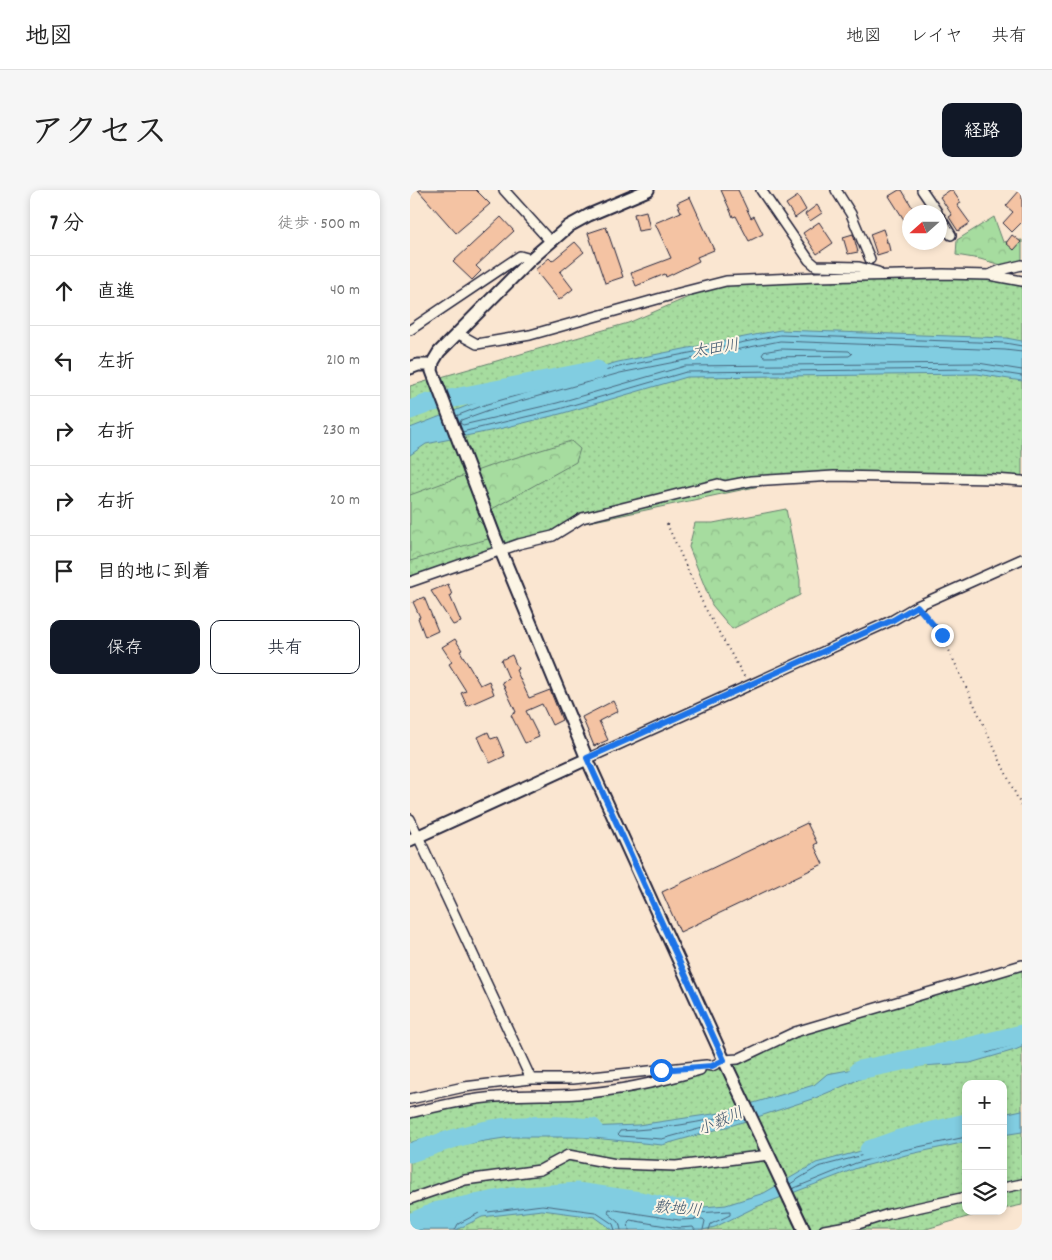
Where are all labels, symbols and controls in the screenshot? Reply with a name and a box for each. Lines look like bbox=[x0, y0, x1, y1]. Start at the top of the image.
text: 地図 bbox=[25, 21, 73, 55]
text: 地図 bbox=[846, 25, 882, 50]
text: レイヤ bbox=[910, 25, 963, 50]
text: 共有 bbox=[991, 25, 1027, 50]
button: 経路 bbox=[942, 103, 1022, 157]
text: アクセス bbox=[30, 110, 168, 160]
north arrow bbox=[902, 205, 947, 250]
text: 7 分 bbox=[50, 210, 84, 240]
text: 徒歩 · 500 m bbox=[278, 213, 360, 236]
icon: ahead bbox=[50, 277, 78, 305]
text: 40 m bbox=[330, 279, 360, 302]
text: 直進 bbox=[97, 280, 135, 307]
water label: 太田川 bbox=[690, 334, 741, 365]
icon: left bbox=[50, 347, 78, 375]
text: 210 m bbox=[326, 349, 360, 372]
text: 左折 bbox=[97, 350, 135, 377]
icon: right bbox=[50, 417, 78, 445]
text: 230 m bbox=[323, 419, 360, 442]
text: 右折 bbox=[97, 420, 135, 447]
icon: right bbox=[50, 487, 78, 515]
text: 20 m bbox=[330, 489, 360, 512]
text: 右折 bbox=[97, 490, 135, 517]
icon: arrive bbox=[50, 557, 78, 585]
text: 目的地に到着 bbox=[97, 560, 211, 587]
button: 保存 bbox=[50, 620, 200, 674]
button: 共有 bbox=[210, 620, 360, 674]
route end bbox=[931, 624, 954, 647]
route start bbox=[650, 1059, 673, 1082]
map controls bbox=[962, 1080, 1007, 1215]
button: + bbox=[962, 1080, 1007, 1125]
water label: 小薮川 bbox=[694, 1102, 748, 1143]
button: − bbox=[962, 1125, 1007, 1170]
button: layers bbox=[962, 1170, 1007, 1215]
water label: 敷地川 bbox=[653, 1196, 703, 1223]

